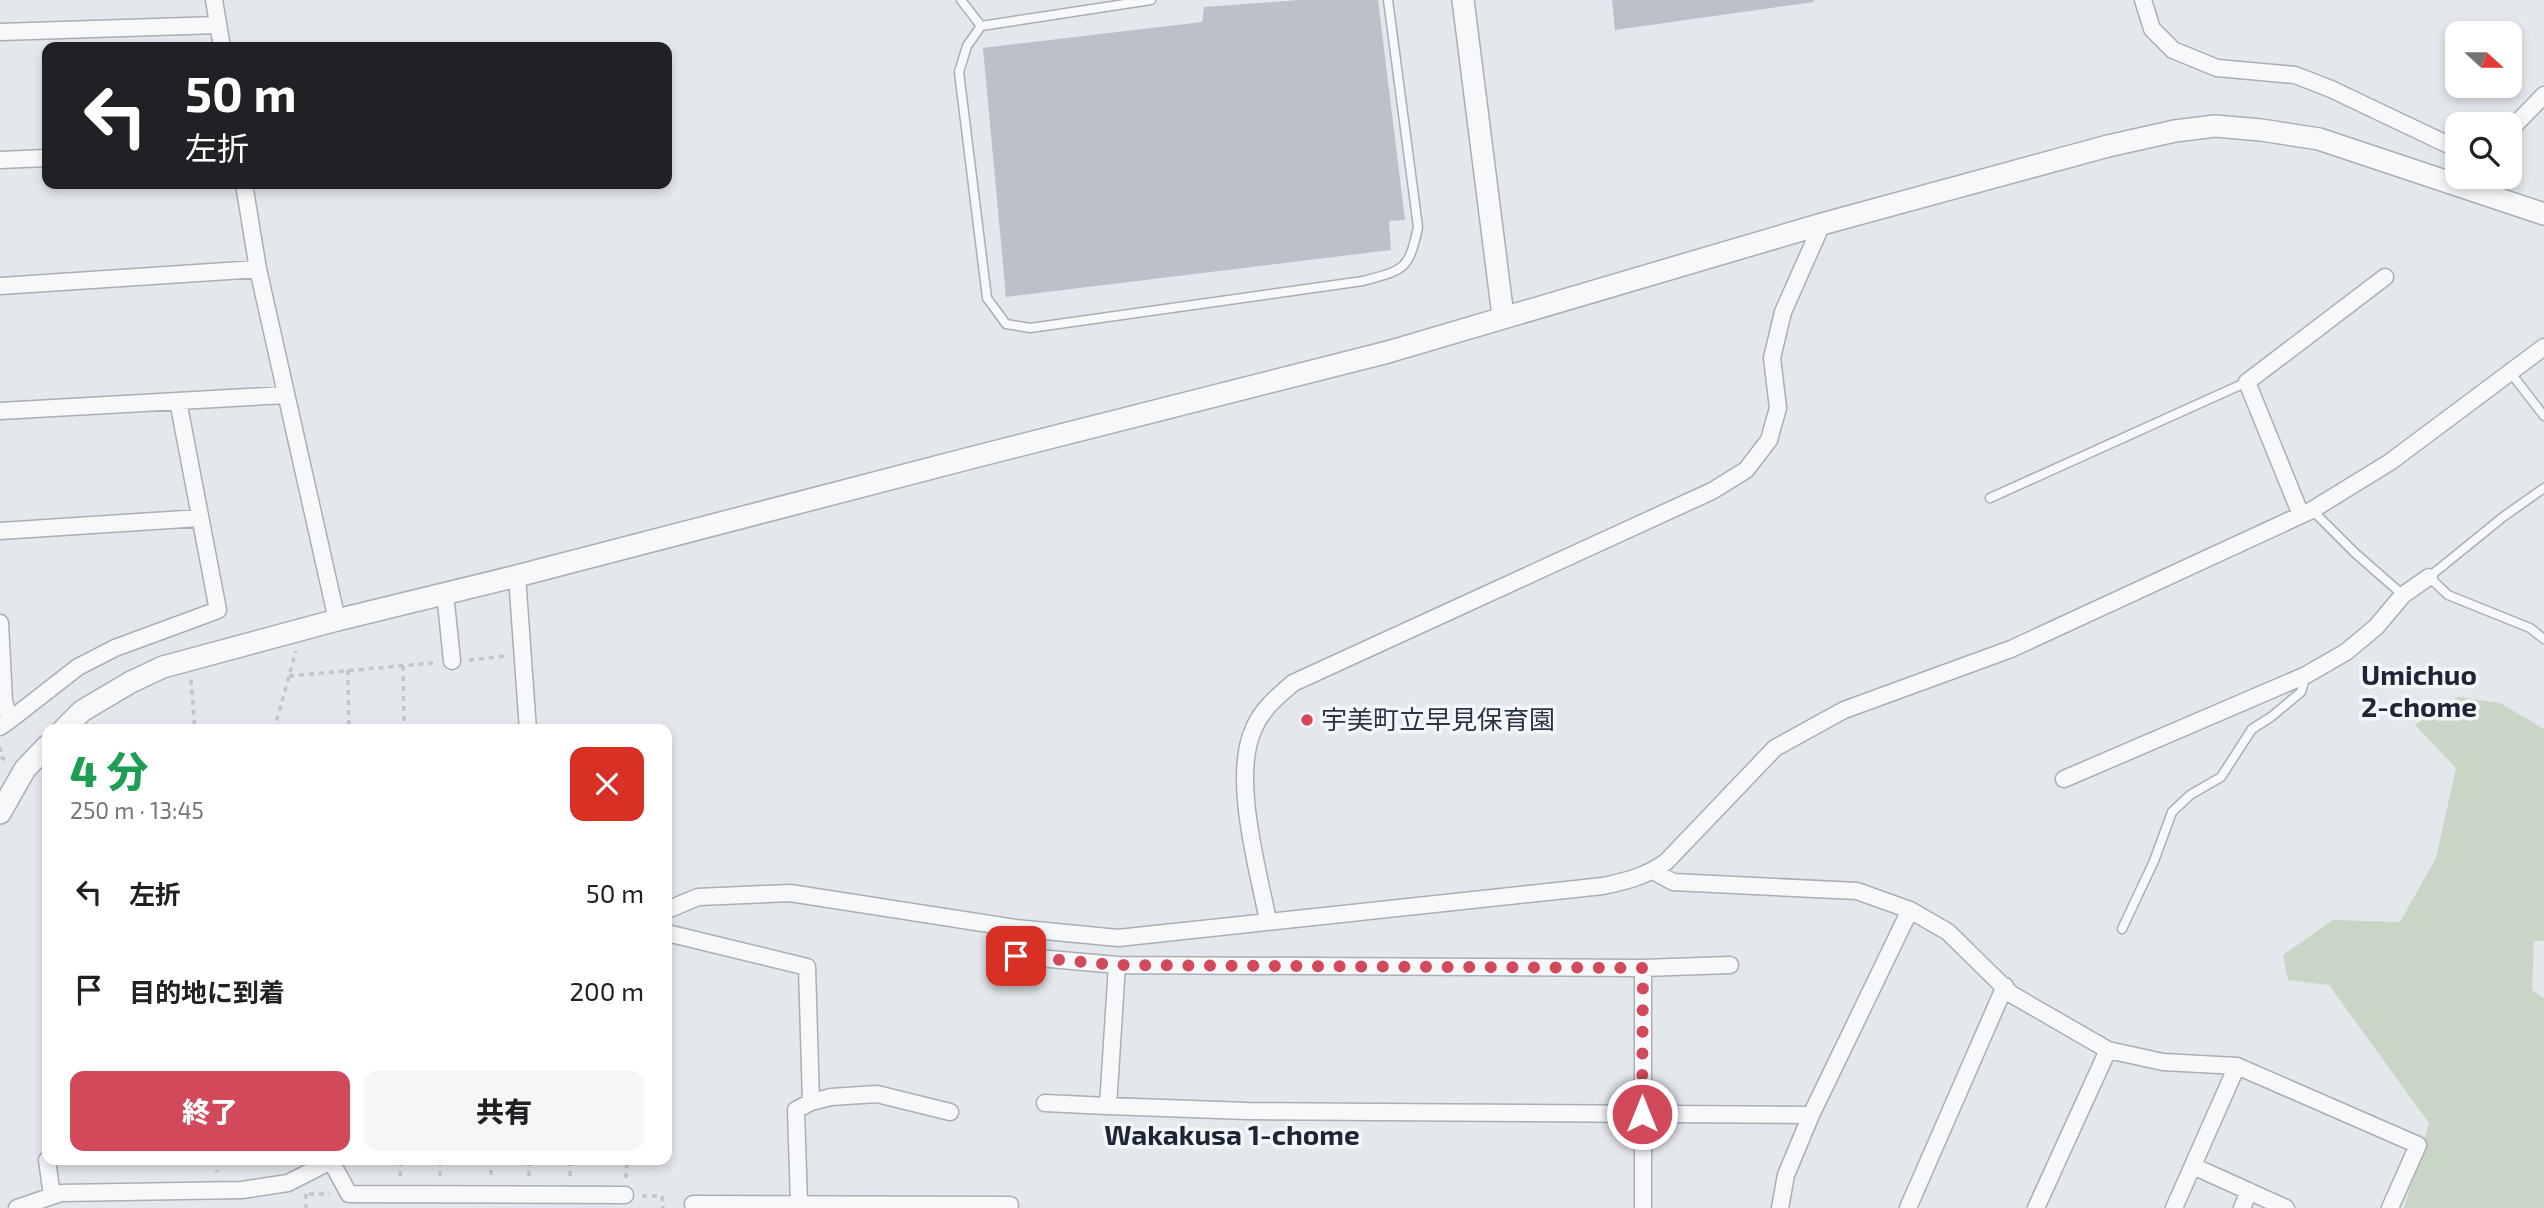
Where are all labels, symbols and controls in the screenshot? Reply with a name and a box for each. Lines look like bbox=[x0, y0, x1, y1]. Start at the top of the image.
north arrow bbox=[2445, 21, 2522, 98]
map controls bbox=[2445, 21, 2522, 189]
text: 50 m bbox=[185, 63, 297, 122]
icon: left bbox=[70, 70, 161, 161]
button: search bbox=[2445, 112, 2522, 189]
text: 左折 bbox=[185, 128, 249, 166]
district label: Umichuo 2-chome bbox=[2361, 657, 2477, 723]
place label: 宇美町立早見保育園 bbox=[1321, 703, 1555, 734]
marker: 宇美町立早見保育園 bbox=[1299, 712, 1315, 728]
text: 4 分 bbox=[70, 745, 148, 795]
button: close bbox=[570, 747, 644, 821]
text: 250 m · 13:45 bbox=[70, 796, 204, 824]
icon: left bbox=[70, 873, 108, 911]
text: 50 m bbox=[586, 877, 644, 908]
text: 左折 bbox=[129, 878, 181, 909]
pin bbox=[986, 926, 1046, 986]
icon: arrive bbox=[997, 937, 1035, 975]
icon: arrive bbox=[70, 971, 108, 1009]
text: 200 m bbox=[569, 975, 644, 1006]
text: 目的地に到着 bbox=[129, 976, 285, 1007]
button: 終了 bbox=[70, 1071, 350, 1151]
button: 共有 bbox=[364, 1071, 644, 1151]
position arrow bbox=[1605, 1077, 1679, 1151]
district label: Wakakusa 1-chome bbox=[1104, 1117, 1360, 1151]

